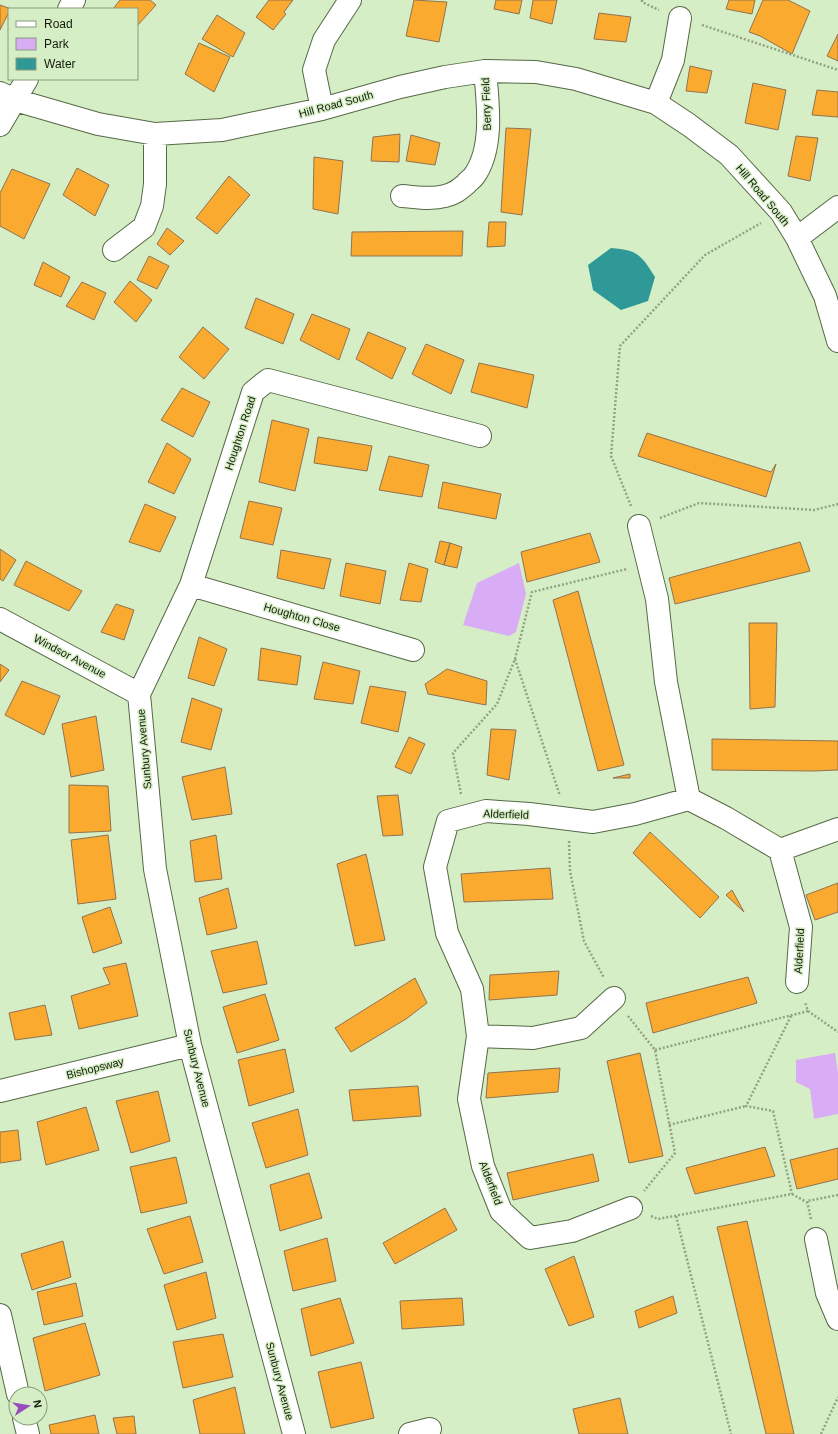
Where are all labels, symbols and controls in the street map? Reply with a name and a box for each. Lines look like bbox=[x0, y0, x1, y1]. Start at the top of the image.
legend bbox=[8, 8, 138, 80]
text: Road bbox=[44, 17, 73, 31]
text: Park bbox=[44, 37, 70, 51]
text: Water bbox=[44, 57, 76, 71]
street label: Berry Field bbox=[479, 77, 493, 131]
street label: Hill Road South bbox=[298, 88, 374, 120]
street label: Hill Road South bbox=[734, 162, 792, 228]
street label: Houghton Road bbox=[222, 395, 258, 471]
street label: Houghton Close bbox=[262, 600, 342, 634]
street label: Windsor Avenue bbox=[32, 632, 108, 680]
street label: Sunbury Avenue bbox=[135, 708, 153, 790]
street label: Alderfield bbox=[483, 807, 529, 821]
street label: Alderfield bbox=[792, 928, 806, 974]
street label: Sunbury Avenue bbox=[181, 1027, 213, 1109]
street label: Bishopsway bbox=[65, 1055, 125, 1081]
street label: Alderfield bbox=[477, 1159, 505, 1207]
street label: Sunbury Avenue bbox=[264, 1341, 296, 1421]
north arrow bbox=[8, 1386, 48, 1426]
text: N bbox=[31, 1399, 44, 1409]

